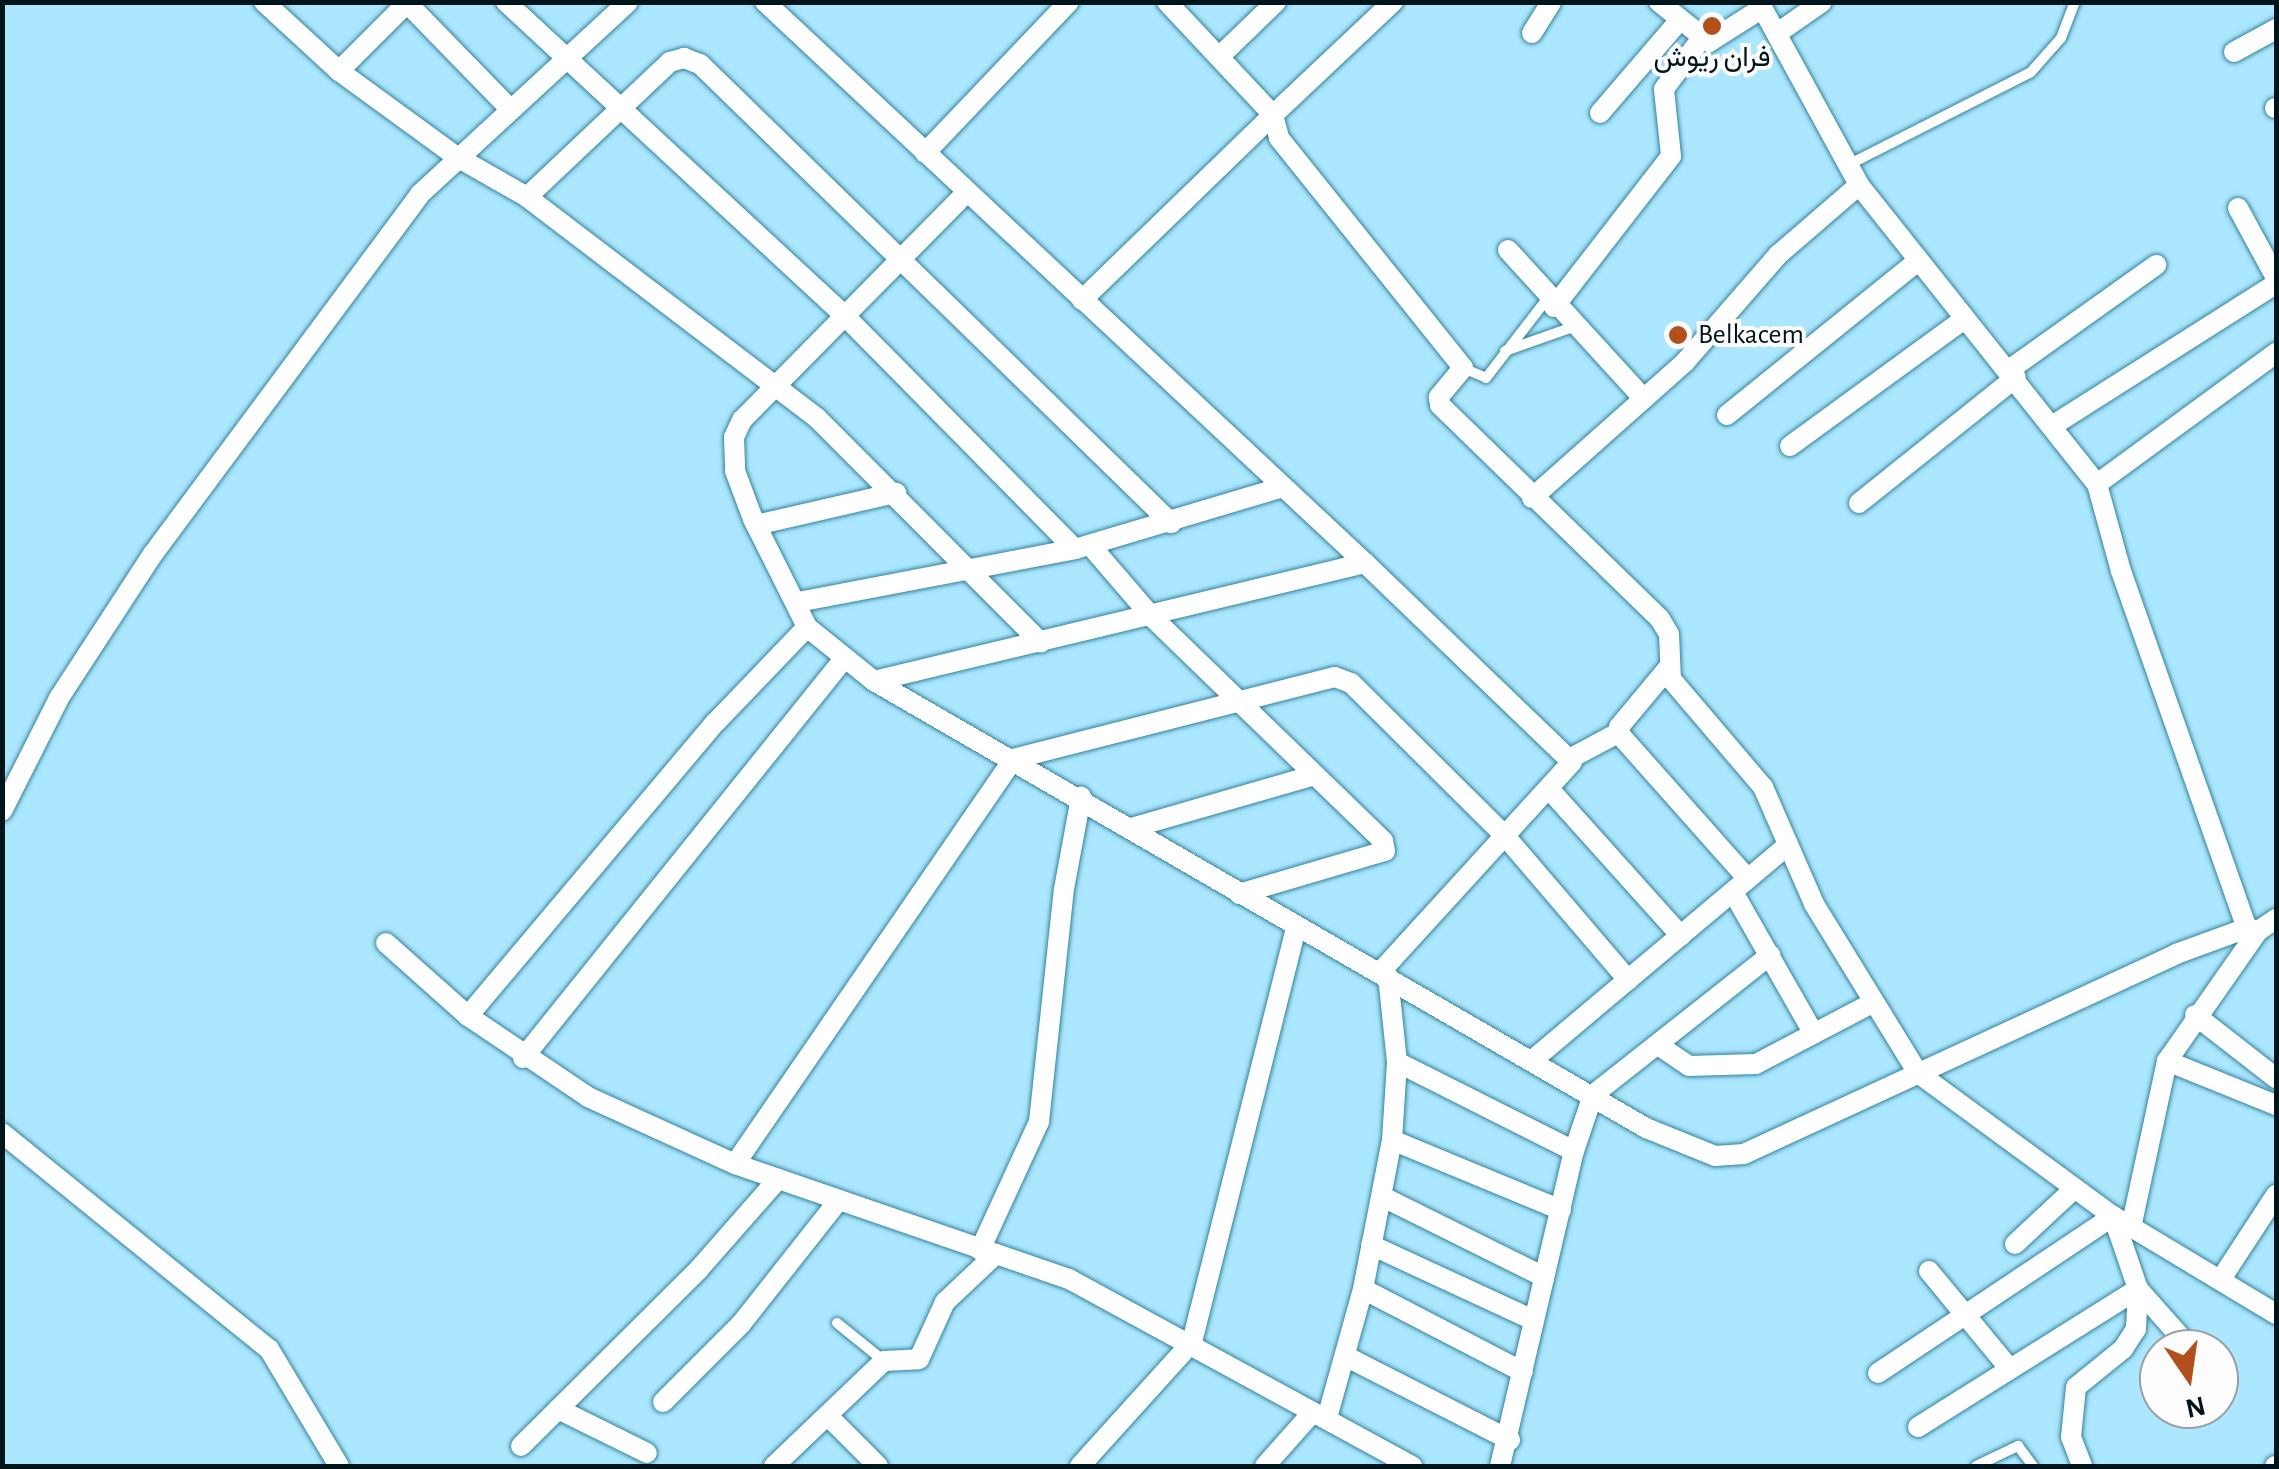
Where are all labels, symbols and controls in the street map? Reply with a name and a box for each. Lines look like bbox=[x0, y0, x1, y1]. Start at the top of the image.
marker: فران ريوش bbox=[1701, 15, 1723, 37]
place label: فران ريوش bbox=[1653, 41, 1771, 75]
place label: Belkacem bbox=[1698, 318, 1804, 352]
marker: Belkacem bbox=[1667, 324, 1689, 346]
north arrow bbox=[2139, 1329, 2239, 1429]
text: N bbox=[2183, 1390, 2208, 1422]

